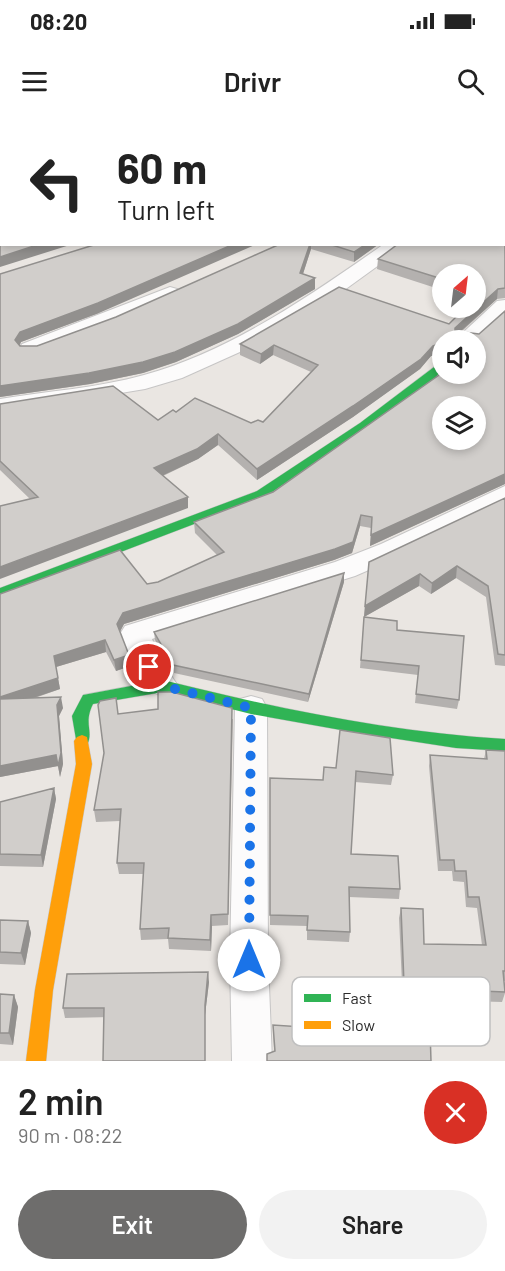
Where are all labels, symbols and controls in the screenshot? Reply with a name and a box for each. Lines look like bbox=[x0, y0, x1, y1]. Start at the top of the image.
text: 08:20 bbox=[30, 8, 87, 34]
icon: menu bbox=[18, 65, 51, 98]
text: Drivr bbox=[224, 65, 281, 97]
icon: search bbox=[454, 65, 487, 98]
text: 60 m bbox=[117, 142, 207, 192]
icon: left bbox=[18, 144, 96, 222]
text: Turn left bbox=[117, 193, 215, 225]
north arrow bbox=[432, 264, 486, 318]
map controls bbox=[432, 264, 486, 450]
button: sound bbox=[432, 330, 486, 384]
button: layers bbox=[432, 396, 486, 450]
pin bbox=[123, 641, 174, 692]
icon: arrive bbox=[132, 650, 165, 683]
position arrow bbox=[217, 928, 281, 992]
legend bbox=[292, 977, 490, 1046]
text: Fast bbox=[342, 988, 372, 1007]
text: Slow bbox=[342, 1015, 375, 1034]
text: 2 min bbox=[18, 1079, 104, 1122]
button: close bbox=[424, 1081, 487, 1144]
text: 90 m · 08:22 bbox=[18, 1123, 122, 1147]
button: Exit bbox=[18, 1190, 247, 1259]
button: Share bbox=[259, 1190, 487, 1259]

